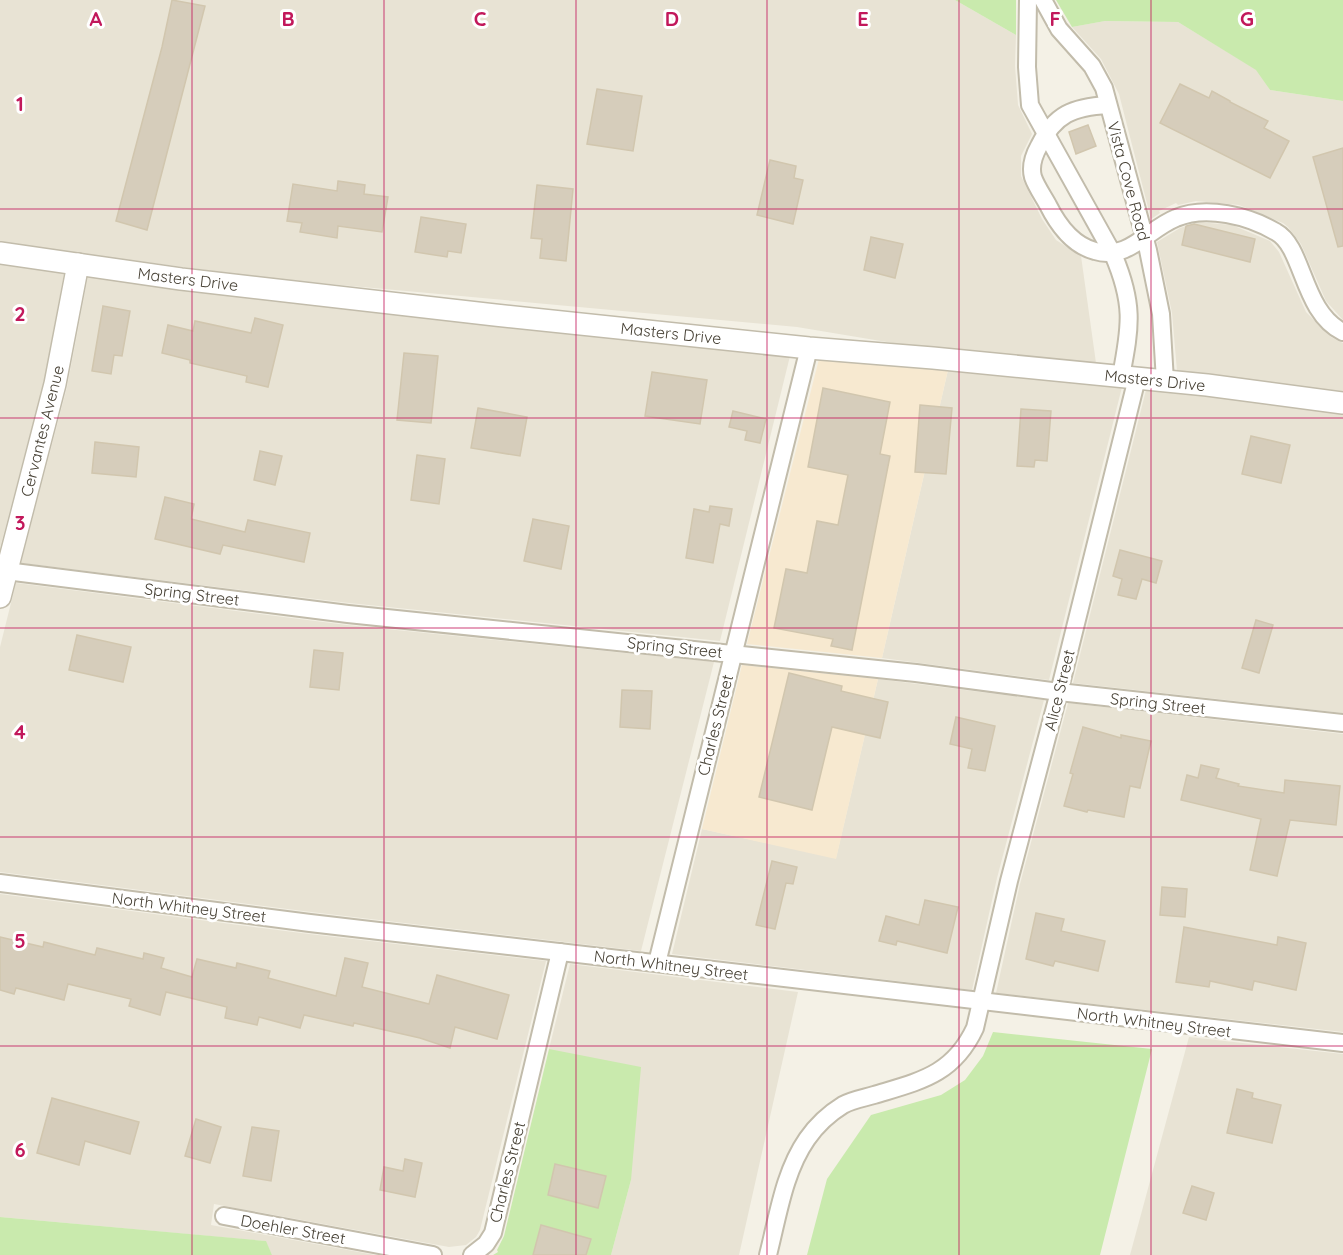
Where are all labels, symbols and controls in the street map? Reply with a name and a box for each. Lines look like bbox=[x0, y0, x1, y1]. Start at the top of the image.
text: A bbox=[90, 6, 103, 31]
text: B bbox=[281, 6, 295, 31]
text: C bbox=[474, 6, 487, 31]
text: D bbox=[665, 6, 679, 31]
text: E bbox=[857, 6, 869, 31]
text: F bbox=[1049, 6, 1061, 31]
text: G bbox=[1240, 6, 1254, 31]
text: 1 bbox=[16, 91, 24, 116]
street label: Vista Cove Road bbox=[1103, 119, 1155, 243]
street label: Masters Drive bbox=[136, 263, 240, 295]
text: 2 bbox=[14, 301, 26, 326]
street label: Masters Drive bbox=[620, 318, 722, 348]
street label: Cervantes Avenue bbox=[16, 363, 68, 499]
street label: Masters Drive bbox=[1104, 365, 1206, 395]
text: 3 bbox=[15, 510, 25, 535]
street label: Spring Street bbox=[143, 578, 241, 610]
street label: Spring Street bbox=[626, 632, 724, 662]
street label: Alice Street bbox=[1039, 647, 1079, 733]
street label: Charles Street bbox=[693, 672, 737, 778]
street label: Spring Street bbox=[1109, 688, 1207, 718]
text: 4 bbox=[14, 719, 26, 744]
street label: North Whitney Street bbox=[111, 888, 267, 926]
text: 5 bbox=[14, 928, 26, 953]
street label: North Whitney Street bbox=[593, 946, 749, 984]
street label: North Whitney Street bbox=[1076, 1003, 1232, 1041]
street label: Charles Street bbox=[485, 1119, 529, 1225]
text: 6 bbox=[14, 1137, 26, 1162]
street label: Doehler Street bbox=[239, 1210, 347, 1248]

